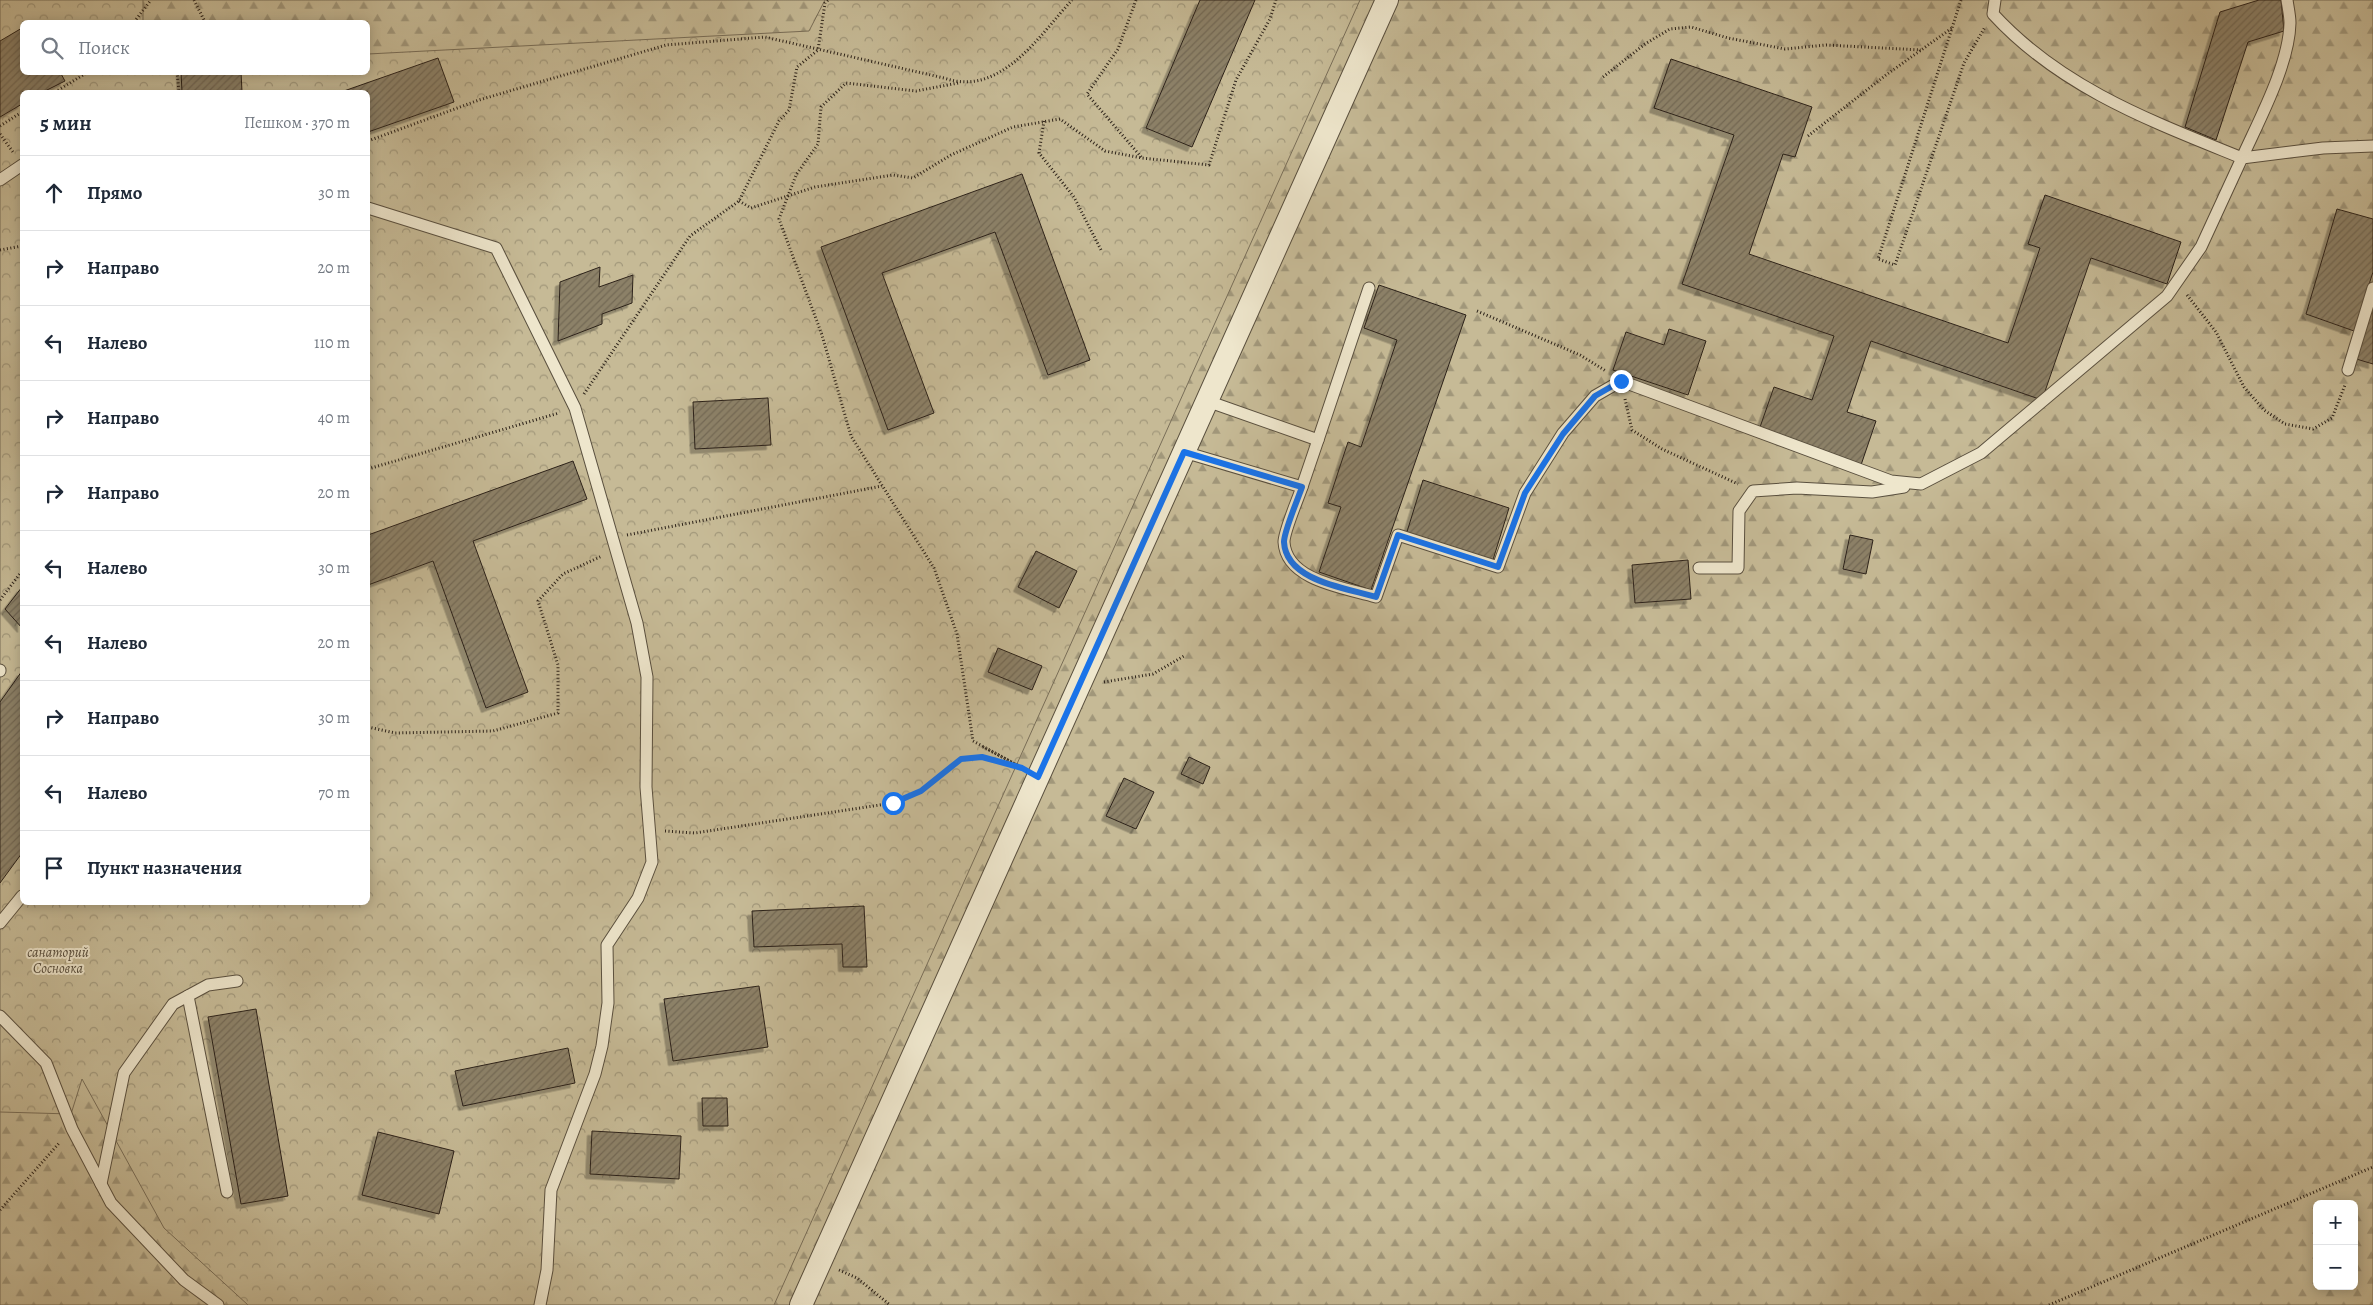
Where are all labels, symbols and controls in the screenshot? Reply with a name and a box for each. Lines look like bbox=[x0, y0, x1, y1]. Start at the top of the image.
search box bbox=[20, 20, 370, 75]
icon: search bbox=[38, 34, 66, 62]
text: Поиск bbox=[78, 35, 130, 61]
text: 5 мин bbox=[40, 109, 92, 137]
text: Пешком · 370 m bbox=[244, 112, 350, 134]
icon: ahead bbox=[40, 179, 68, 207]
text: Прямо bbox=[87, 180, 142, 206]
text: 30 m bbox=[318, 182, 350, 204]
icon: right bbox=[40, 254, 68, 282]
text: Направо bbox=[87, 255, 159, 281]
text: 20 m bbox=[317, 257, 350, 279]
icon: left bbox=[40, 329, 68, 357]
text: Налево bbox=[87, 330, 147, 356]
text: 110 m bbox=[314, 332, 350, 354]
route end bbox=[1610, 370, 1633, 393]
icon: right bbox=[40, 404, 68, 432]
text: Направо bbox=[87, 405, 159, 431]
text: 40 m bbox=[318, 407, 350, 429]
icon: right bbox=[40, 479, 68, 507]
text: Направо bbox=[87, 480, 159, 506]
text: 20 m bbox=[317, 482, 350, 504]
icon: left bbox=[40, 554, 68, 582]
text: Налево bbox=[87, 555, 147, 581]
text: 30 m bbox=[318, 557, 350, 579]
icon: left bbox=[40, 629, 68, 657]
text: Налево bbox=[87, 630, 147, 656]
text: 20 m bbox=[317, 632, 350, 654]
icon: right bbox=[40, 704, 68, 732]
text: Направо bbox=[87, 705, 159, 731]
text: 30 m bbox=[318, 707, 350, 729]
icon: left bbox=[40, 779, 68, 807]
text: Налево bbox=[87, 780, 147, 806]
text: 70 m bbox=[318, 782, 350, 804]
route start bbox=[882, 792, 905, 815]
icon: arrive bbox=[40, 854, 68, 882]
text: Пункт назначения bbox=[87, 855, 242, 881]
park label: санаторий Сосновка bbox=[27, 943, 89, 978]
map controls bbox=[2313, 1200, 2358, 1290]
button: + bbox=[2313, 1200, 2358, 1245]
button: − bbox=[2313, 1245, 2358, 1290]

